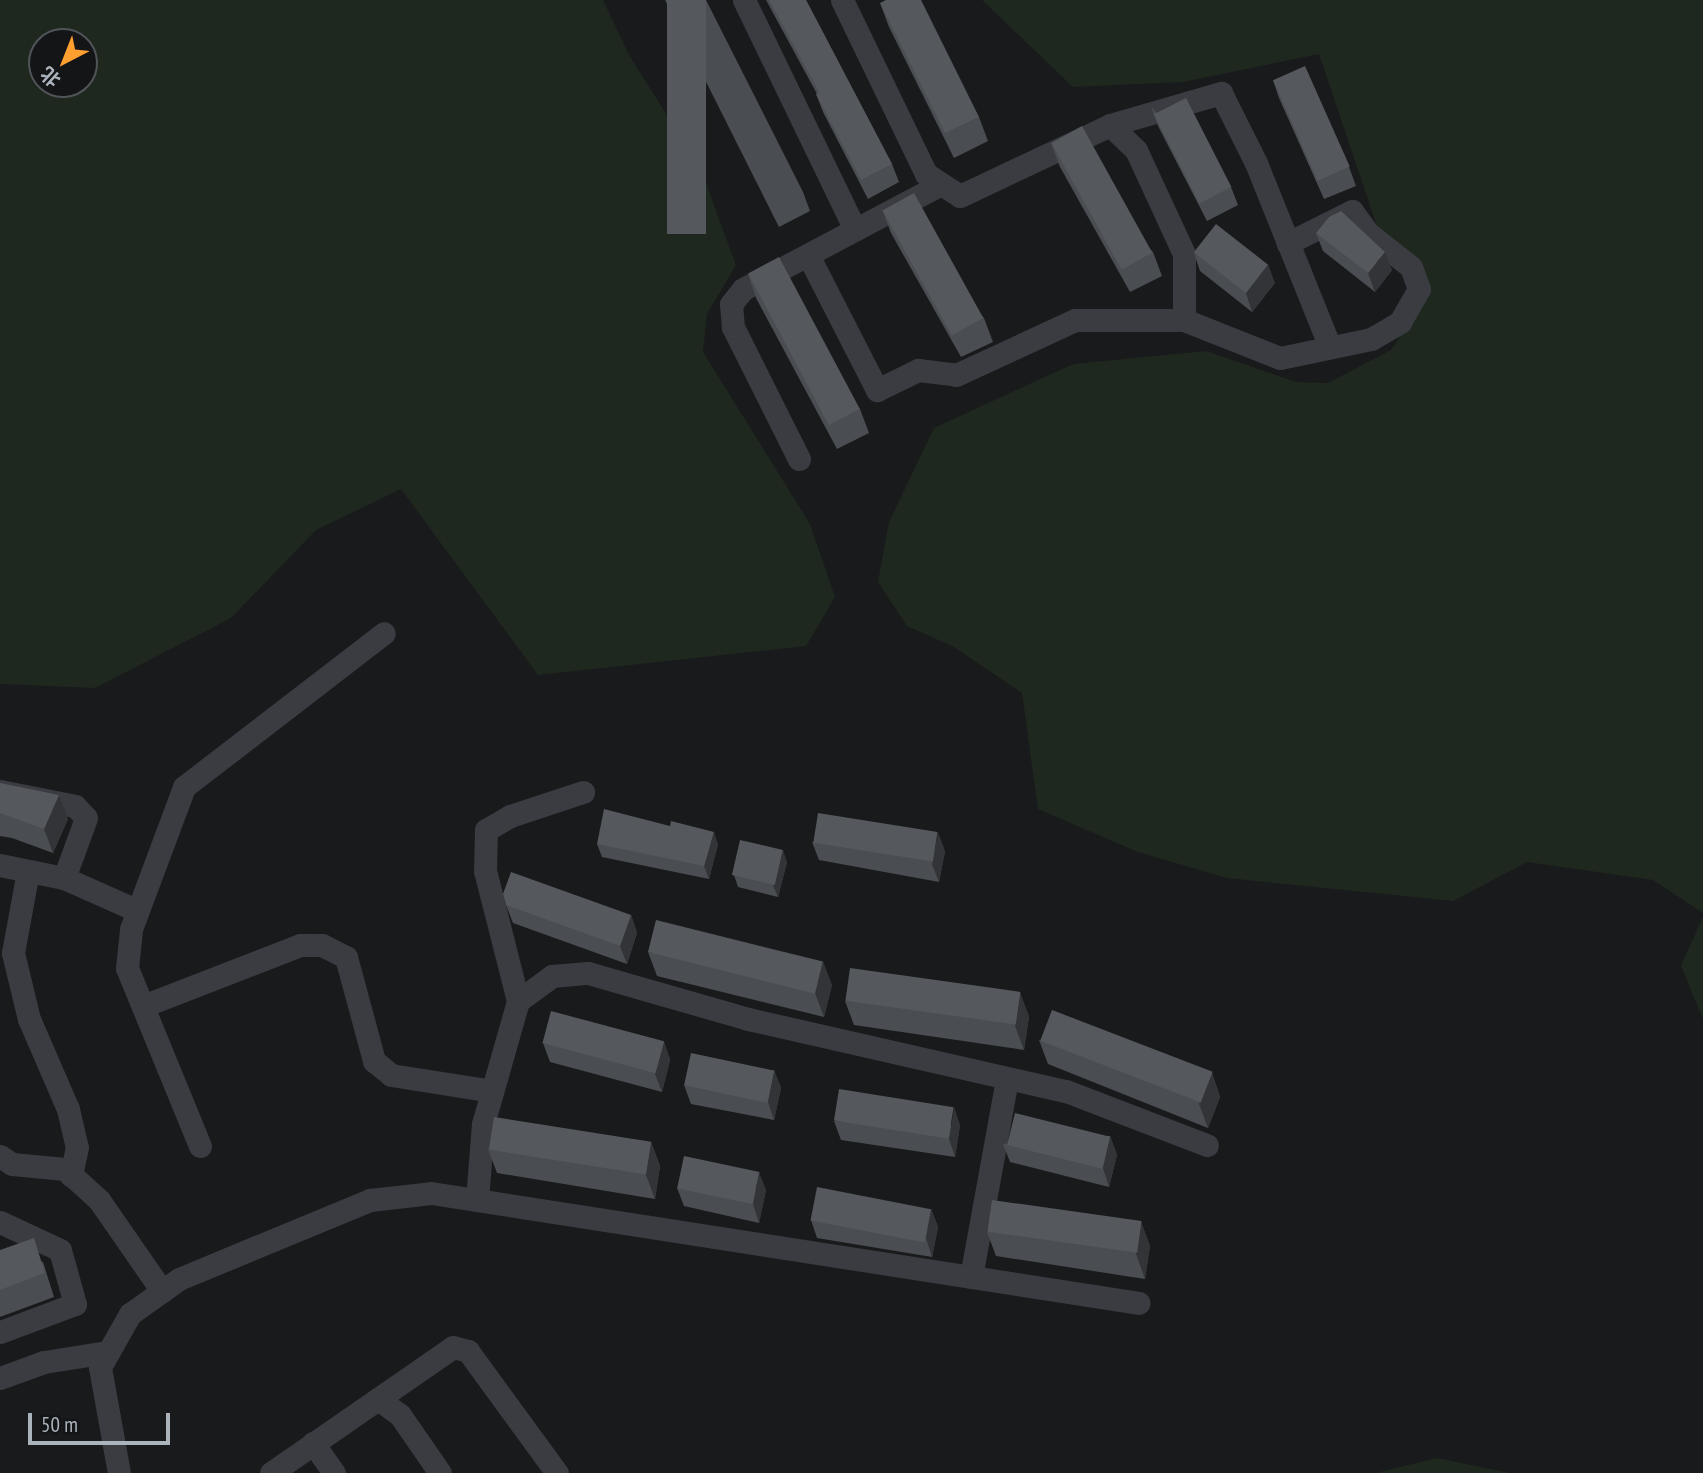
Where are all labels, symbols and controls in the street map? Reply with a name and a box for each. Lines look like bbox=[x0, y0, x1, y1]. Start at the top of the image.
north arrow bbox=[28, 28, 98, 98]
text: 北 bbox=[35, 62, 65, 92]
scale bar bbox=[32, 1400, 173, 1444]
text: 50 m bbox=[41, 1411, 78, 1438]

